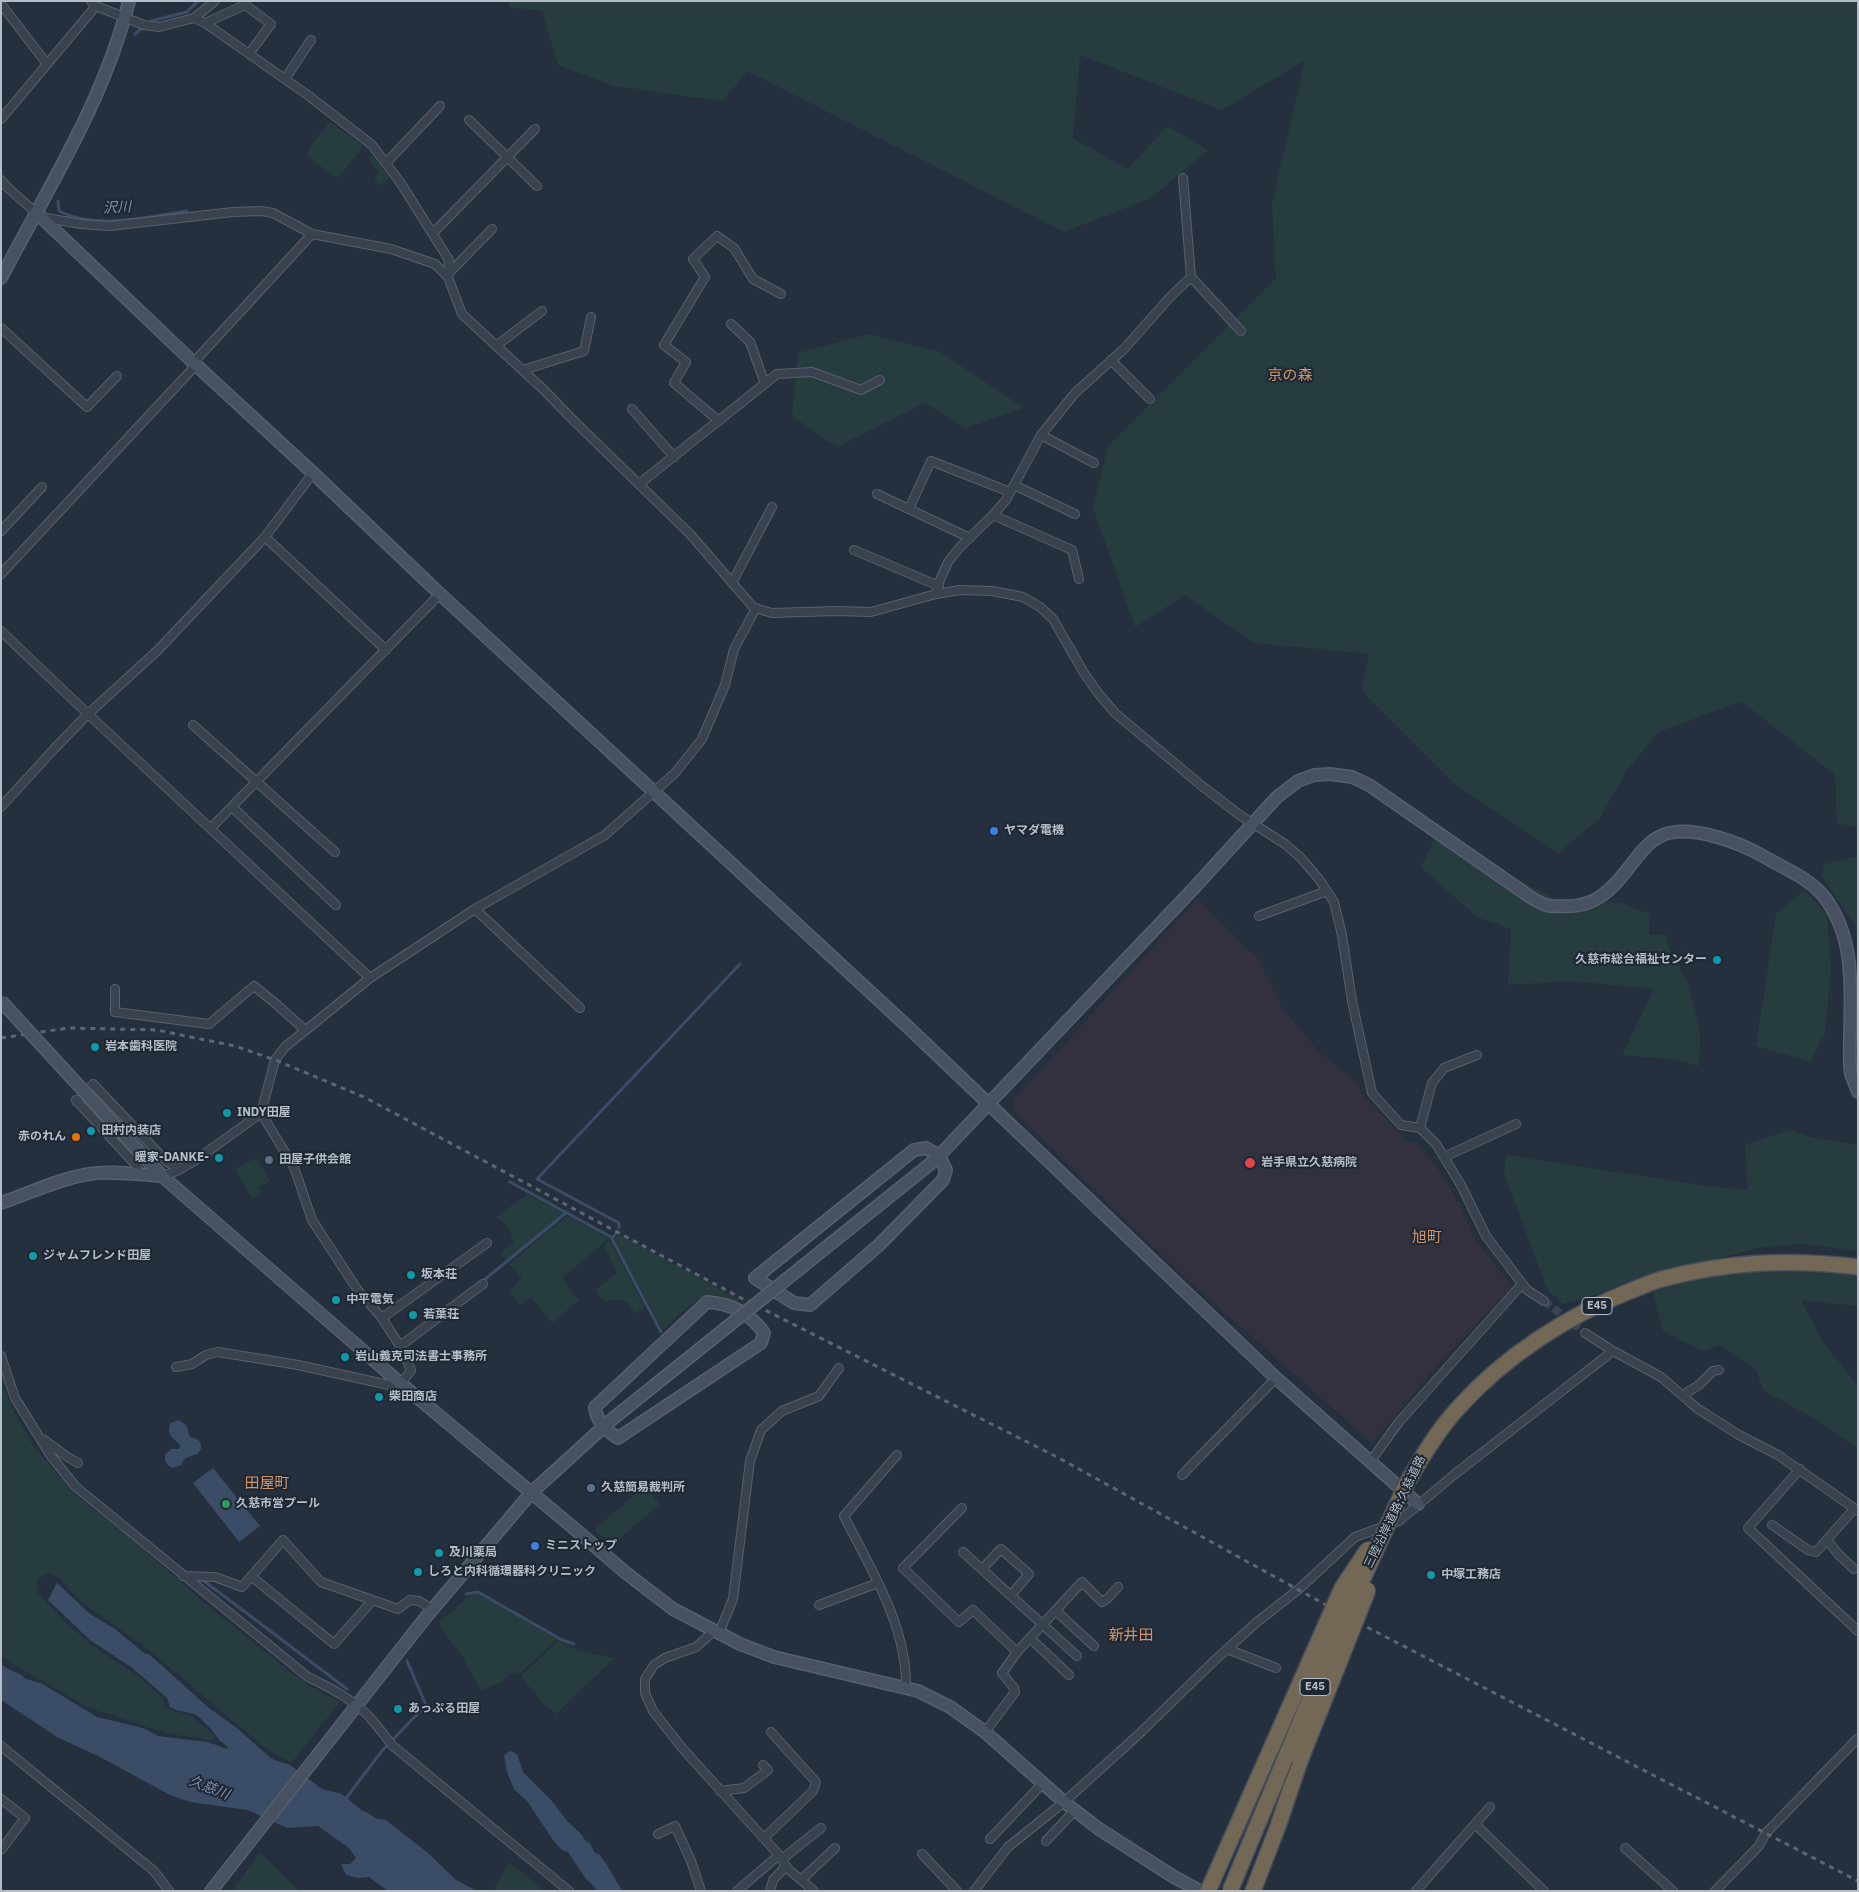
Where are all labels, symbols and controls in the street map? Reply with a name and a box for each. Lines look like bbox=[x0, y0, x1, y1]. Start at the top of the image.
water label: 沢川 bbox=[103, 199, 131, 217]
district label: 京の森 bbox=[1268, 367, 1312, 385]
place label: ヤマダ電機 bbox=[1004, 824, 1064, 838]
marker: ヤマダ電機 bbox=[988, 825, 1000, 837]
place label: 久慈市総合福祉センター bbox=[1575, 953, 1707, 967]
marker: 久慈市総合福祉センター bbox=[1711, 954, 1723, 966]
place label: 岩本歯科医院 bbox=[105, 1040, 177, 1054]
marker: 岩本歯科医院 bbox=[89, 1041, 101, 1053]
place label: INDY田屋 bbox=[237, 1106, 290, 1120]
marker: INDY田屋 bbox=[221, 1107, 233, 1119]
place label: 田村内装店 bbox=[101, 1124, 161, 1138]
marker: 田村内装店 bbox=[85, 1125, 97, 1137]
place label: 赤のれん bbox=[18, 1130, 66, 1144]
marker: 赤のれん bbox=[70, 1131, 82, 1143]
place label: 暖家-DANKE- bbox=[135, 1151, 209, 1165]
marker: 暖家-DANKE- bbox=[213, 1152, 225, 1164]
place label: 田屋子供会館 bbox=[279, 1153, 351, 1167]
marker: 田屋子供会館 bbox=[263, 1154, 275, 1166]
marker: 岩手県立久慈病院 bbox=[1243, 1156, 1257, 1170]
place label: 岩手県立久慈病院 bbox=[1261, 1156, 1357, 1170]
district label: 旭町 bbox=[1412, 1229, 1442, 1247]
place label: ジャムフレンド田屋 bbox=[43, 1249, 151, 1263]
marker: ジャムフレンド田屋 bbox=[27, 1250, 39, 1262]
place label: 坂本荘 bbox=[421, 1268, 457, 1282]
marker: 坂本荘 bbox=[405, 1269, 417, 1281]
place label: 中平電気 bbox=[346, 1293, 394, 1307]
marker: 中平電気 bbox=[330, 1294, 342, 1306]
road number: E45 bbox=[1582, 1298, 1612, 1314]
place label: 若葉荘 bbox=[423, 1308, 459, 1322]
marker: 若葉荘 bbox=[407, 1309, 419, 1321]
place label: 岩山義克司法書士事務所 bbox=[355, 1350, 487, 1364]
marker: 岩山義克司法書士事務所 bbox=[339, 1351, 351, 1363]
place label: 柴田商店 bbox=[389, 1390, 437, 1404]
marker: 柴田商店 bbox=[373, 1391, 385, 1403]
street label: 三陸沿岸道路;久慈道路 bbox=[1361, 1453, 1429, 1571]
district label: 田屋町 bbox=[245, 1475, 289, 1493]
place label: 久慈簡易裁判所 bbox=[601, 1481, 685, 1495]
marker: 久慈簡易裁判所 bbox=[585, 1482, 597, 1494]
place label: 久慈市営プール bbox=[236, 1497, 320, 1511]
marker: 久慈市営プール bbox=[220, 1498, 232, 1510]
place label: ミニストップ bbox=[545, 1539, 617, 1553]
marker: ミニストップ bbox=[529, 1540, 541, 1552]
place label: 及川薬局 bbox=[449, 1546, 497, 1560]
marker: 及川薬局 bbox=[433, 1547, 445, 1559]
place label: しろと内科循環器科クリニック bbox=[428, 1565, 596, 1579]
marker: しろと内科循環器科クリニック bbox=[412, 1566, 424, 1578]
place label: 中塚工務店 bbox=[1441, 1568, 1501, 1582]
marker: 中塚工務店 bbox=[1425, 1569, 1437, 1581]
district label: 新井田 bbox=[1109, 1627, 1153, 1645]
road number: E45 bbox=[1300, 1678, 1330, 1695]
place label: あっぷる田屋 bbox=[408, 1702, 480, 1716]
marker: あっぷる田屋 bbox=[392, 1703, 404, 1715]
water label: 久慈川 bbox=[186, 1773, 232, 1803]

